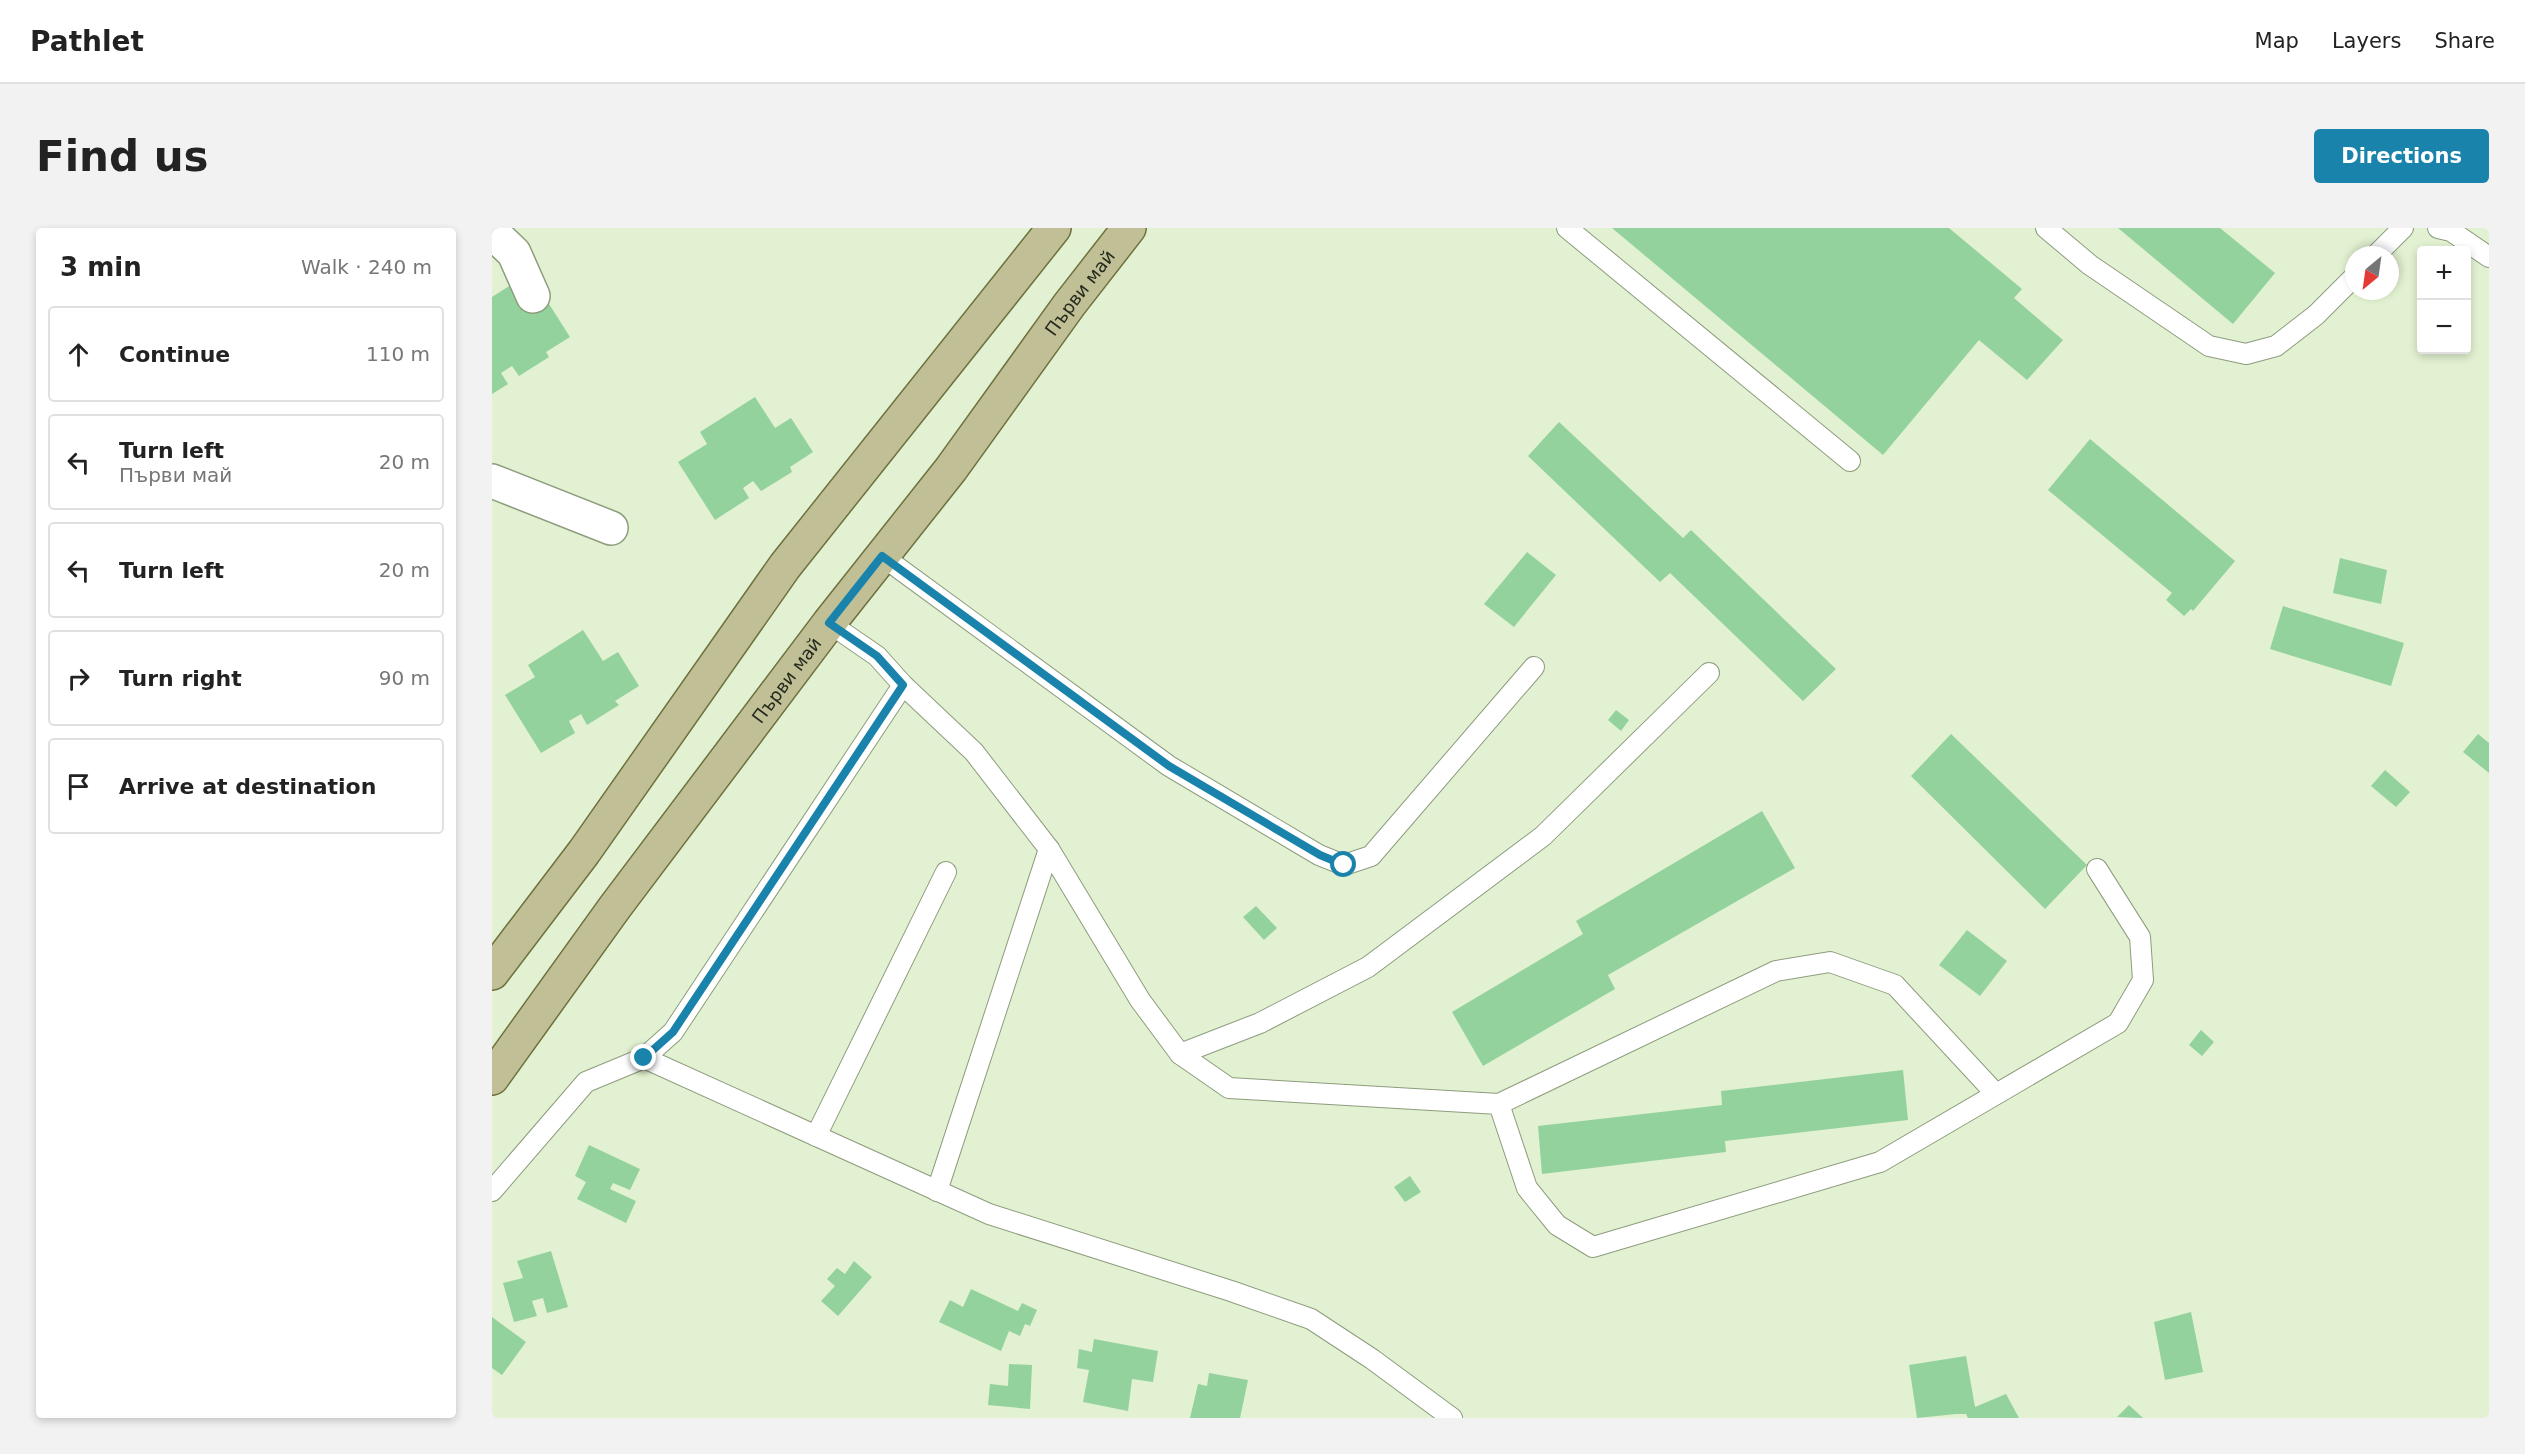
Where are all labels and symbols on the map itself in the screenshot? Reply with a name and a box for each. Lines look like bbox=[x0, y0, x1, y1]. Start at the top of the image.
street label: Първи май bbox=[1040, 245, 1119, 339]
north arrow bbox=[2345, 246, 2399, 300]
street label: Първи май bbox=[747, 633, 825, 727]
route start bbox=[1330, 851, 1356, 877]
route end bbox=[630, 1044, 656, 1070]

